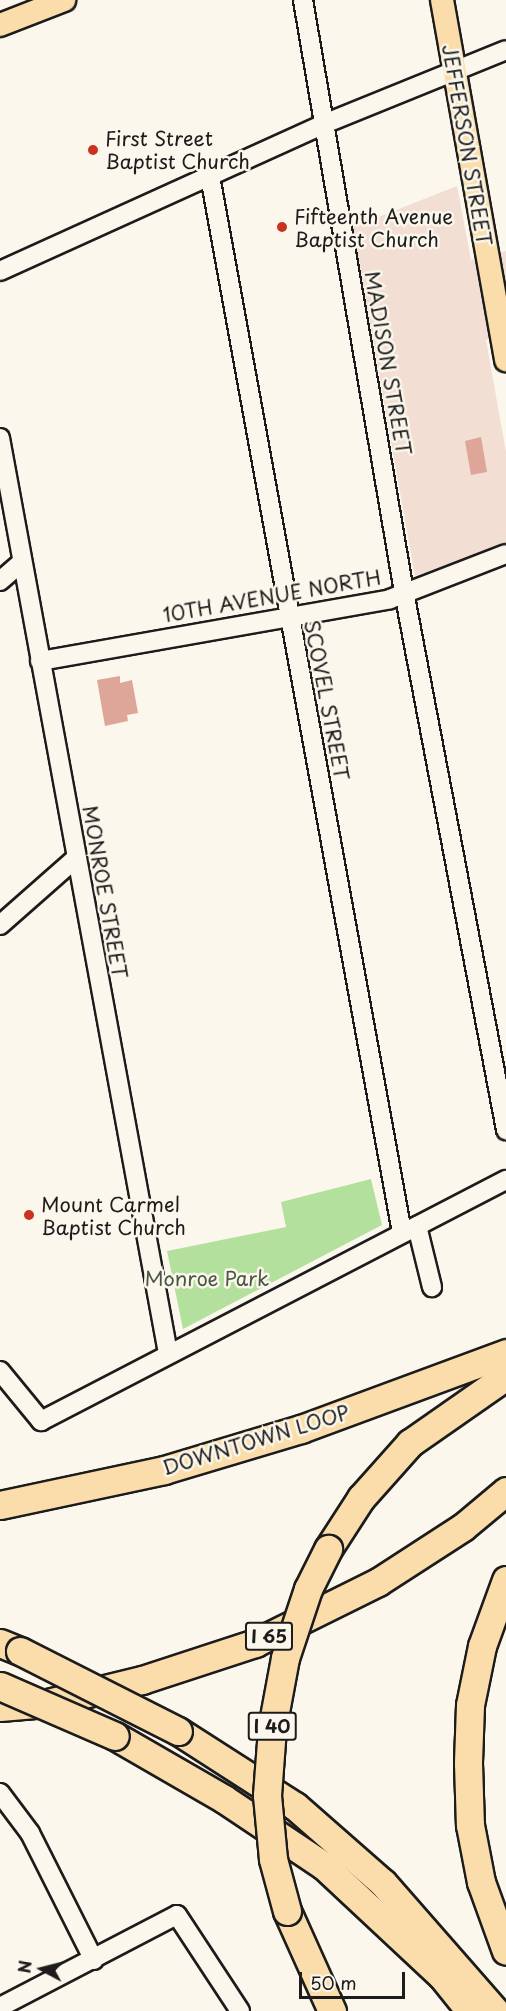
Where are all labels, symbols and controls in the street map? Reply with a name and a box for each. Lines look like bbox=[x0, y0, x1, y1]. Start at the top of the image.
street label: JEFFERSON STREET bbox=[437, 43, 497, 247]
place label: First Street Baptist Church bbox=[105, 126, 251, 173]
marker: First Street Baptist Church bbox=[86, 143, 100, 157]
place label: Fifteenth Avenue Baptist Church bbox=[294, 204, 454, 251]
marker: Fifteenth Avenue Baptist Church bbox=[275, 220, 289, 234]
street label: MADISON STREET bbox=[360, 269, 416, 457]
street label: 10TH AVENUE NORTH bbox=[161, 565, 383, 627]
street label: SCOVEL STREET bbox=[299, 616, 355, 784]
street label: MONROE STREET bbox=[78, 802, 132, 982]
place label: Mount Carmel Baptist Church bbox=[41, 1192, 187, 1239]
marker: Mount Carmel Baptist Church bbox=[22, 1208, 36, 1222]
park label: Monroe Park bbox=[145, 1266, 269, 1290]
street label: DOWNTOWN LOOP bbox=[159, 1400, 353, 1480]
road number: I 65 bbox=[245, 1621, 293, 1651]
road number: I 40 bbox=[246, 1711, 298, 1741]
north arrow bbox=[12, 1939, 72, 1999]
text: N bbox=[11, 1959, 37, 1975]
scale bar bbox=[302, 1960, 408, 1998]
text: 50 m bbox=[310, 1969, 357, 1996]

